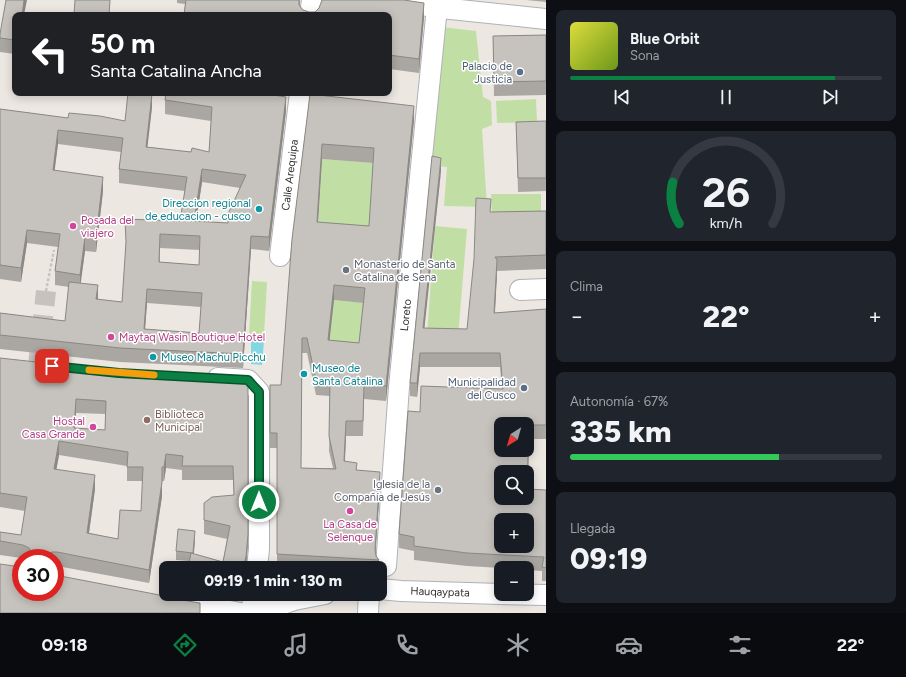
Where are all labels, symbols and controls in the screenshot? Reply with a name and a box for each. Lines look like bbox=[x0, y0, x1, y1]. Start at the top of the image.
text: 50 m bbox=[90, 26, 156, 60]
icon: left bbox=[24, 28, 76, 80]
text: Blue Orbit bbox=[630, 30, 700, 48]
text: Sona bbox=[630, 48, 659, 63]
text: Santa Catalina Ancha bbox=[90, 60, 262, 82]
place label: Palacio de Justicia bbox=[462, 60, 512, 86]
marker: Palacio de Justicia bbox=[515, 67, 525, 77]
icon: previous bbox=[611, 86, 633, 108]
icon: pause bbox=[715, 86, 737, 108]
icon: next bbox=[819, 86, 841, 108]
street label: Calle Arequipa bbox=[279, 139, 301, 211]
text: 26 bbox=[702, 167, 750, 217]
place label: Direccion regional de educacion - cusco bbox=[145, 197, 251, 223]
marker: Direccion regional de educacion - cusco bbox=[254, 204, 264, 214]
text: km/h bbox=[710, 213, 742, 231]
place label: Posada del viajero bbox=[81, 214, 134, 240]
marker: Posada del viajero bbox=[68, 221, 78, 231]
place label: Monasterio de Santa Catalina de Sena bbox=[354, 258, 455, 284]
marker: Monasterio de Santa Catalina de Sena bbox=[341, 265, 351, 275]
text: Clima bbox=[570, 279, 603, 294]
street label: Loreto bbox=[398, 298, 414, 332]
text: 22° bbox=[703, 298, 749, 335]
text: − bbox=[570, 303, 584, 330]
text: + bbox=[868, 303, 882, 330]
place label: Maytaq Wasin Boutique Hotel bbox=[119, 331, 265, 344]
marker: Maytaq Wasin Boutique Hotel bbox=[106, 332, 116, 342]
pin bbox=[35, 349, 69, 383]
place label: Museo Machu Picchu bbox=[161, 351, 266, 364]
marker: Museo Machu Picchu bbox=[148, 352, 158, 362]
icon: arrive bbox=[41, 355, 63, 377]
place label: Museo de Santa Catalina bbox=[312, 362, 383, 388]
marker: Museo de Santa Catalina bbox=[299, 369, 309, 379]
place label: Municipalidad del Cusco bbox=[448, 376, 516, 402]
marker: Municipalidad del Cusco bbox=[519, 383, 529, 393]
text: Autonomía · 67% bbox=[570, 394, 668, 409]
place label: Biblioteca Municipal bbox=[155, 408, 204, 434]
text: 335 km bbox=[570, 413, 672, 450]
place label: Hostal Casa Grande bbox=[22, 415, 85, 441]
marker: Biblioteca Municipal bbox=[142, 415, 152, 425]
north arrow bbox=[494, 417, 534, 457]
map controls bbox=[494, 417, 534, 601]
marker: Hostal Casa Grande bbox=[88, 422, 98, 432]
button: search bbox=[494, 465, 534, 505]
place label: Iglesia de la Compañía de Jesús bbox=[334, 478, 430, 504]
position arrow bbox=[238, 481, 280, 523]
marker: Iglesia de la Compañía de Jesús bbox=[433, 485, 443, 495]
marker: La Casa de Selenque bbox=[345, 506, 355, 516]
button: + bbox=[494, 513, 534, 553]
place label: La Casa de Selenque bbox=[323, 518, 377, 544]
text: Llegada bbox=[570, 521, 615, 536]
text: 09:19 bbox=[570, 540, 647, 577]
speed limit sign: 30 bbox=[12, 549, 64, 601]
button: − bbox=[494, 561, 534, 601]
text: 09:19 · 1 min · 130 m bbox=[204, 572, 342, 590]
street label: Hauqaypata bbox=[410, 584, 470, 600]
icon: directions bbox=[171, 631, 199, 659]
icon: music bbox=[282, 631, 310, 659]
icon: phone bbox=[393, 631, 421, 659]
icon: climate bbox=[504, 631, 532, 659]
icon: car bbox=[615, 631, 643, 659]
icon: filters bbox=[726, 631, 754, 659]
text: 09:18 bbox=[42, 634, 88, 656]
text: 22° bbox=[837, 634, 864, 656]

